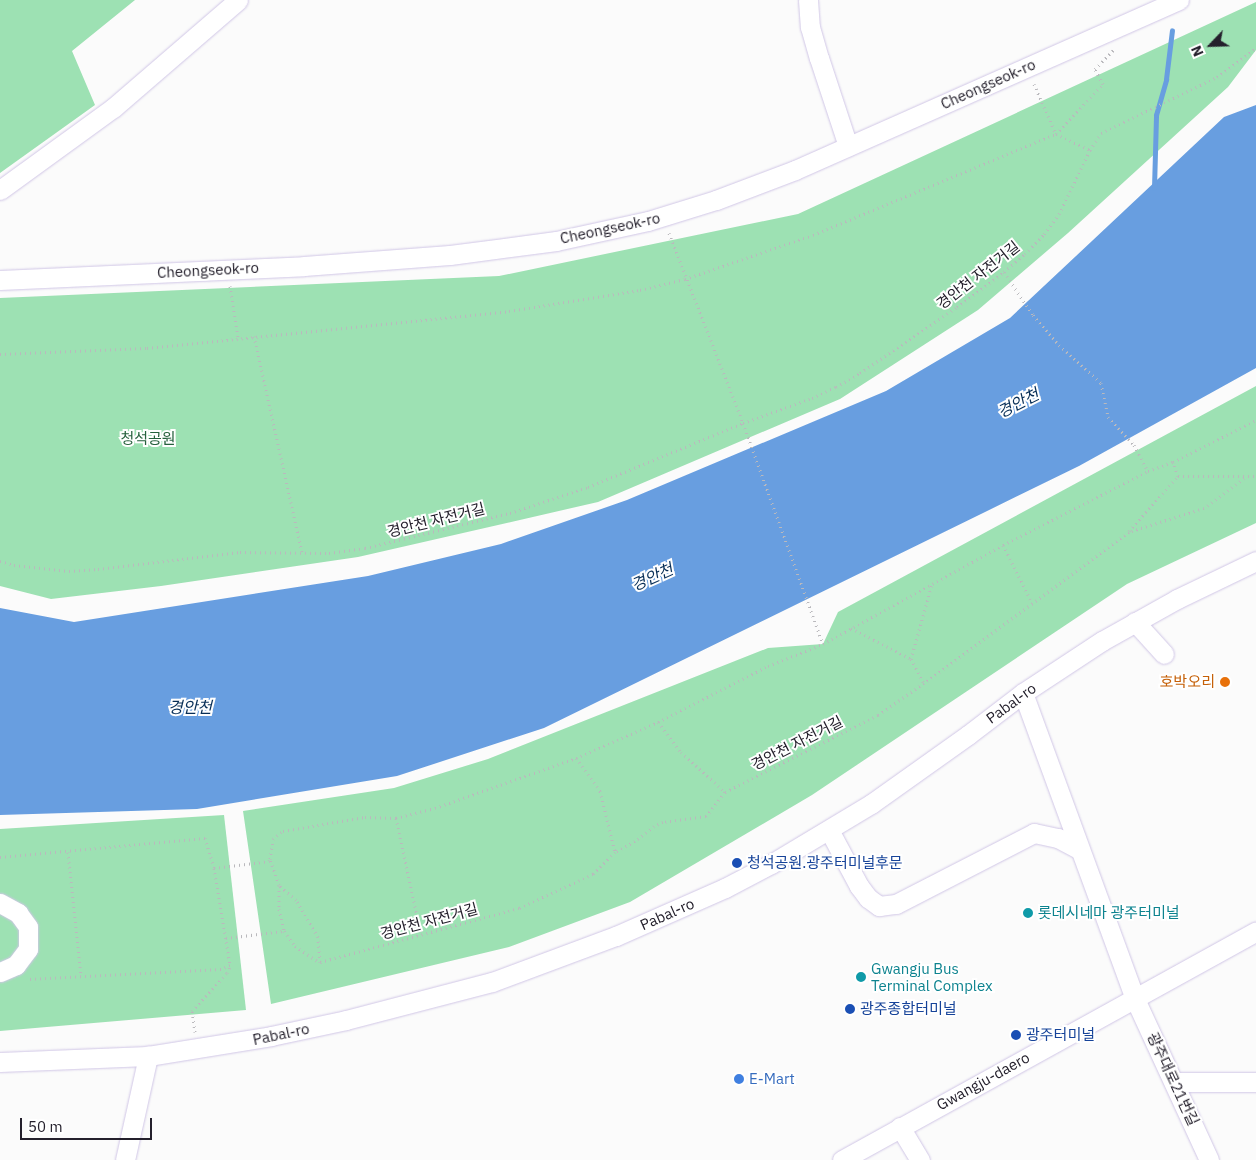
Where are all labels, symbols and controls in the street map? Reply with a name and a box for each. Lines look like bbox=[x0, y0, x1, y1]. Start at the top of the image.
north arrow bbox=[1186, 20, 1236, 70]
text: N bbox=[1187, 43, 1208, 59]
street label: Cheongseok-ro bbox=[938, 55, 1038, 113]
street label: Cheongseok-ro bbox=[558, 209, 662, 247]
street label: 경안천 자전거길 bbox=[933, 237, 1023, 313]
street label: Cheongseok-ro bbox=[157, 258, 259, 282]
water label: 경안천 bbox=[994, 384, 1042, 422]
park label: 청석공원 bbox=[120, 430, 176, 448]
street label: 경안천 자전거길 bbox=[385, 499, 487, 541]
water label: 경안천 bbox=[628, 559, 676, 595]
place label: 호박오리 bbox=[1160, 673, 1215, 691]
marker: 호박오리 bbox=[1219, 676, 1231, 688]
street label: Pabal-ro bbox=[982, 679, 1040, 727]
water label: 경안천 bbox=[168, 697, 212, 717]
street label: 경안천 자전거길 bbox=[748, 712, 846, 774]
place label: 청석공원.광주터미널후문 bbox=[747, 854, 903, 872]
marker: 청석공원.광주터미널후문 bbox=[731, 857, 743, 869]
street label: Pabal-ro bbox=[637, 894, 697, 934]
street label: 경안천 자전거길 bbox=[378, 899, 480, 943]
place label: 롯데시네마 광주터미널 bbox=[1038, 904, 1180, 922]
marker: 롯데시네마 광주터미널 bbox=[1022, 907, 1034, 919]
place label: Gwangju Bus Terminal Complex bbox=[871, 959, 993, 994]
marker: Gwangju Bus Terminal Complex bbox=[855, 971, 867, 983]
place label: 광주종합터미널 bbox=[860, 1000, 957, 1018]
marker: 광주종합터미널 bbox=[844, 1003, 856, 1015]
street label: Pabal-ro bbox=[251, 1019, 311, 1049]
place label: 광주터미널 bbox=[1026, 1026, 1095, 1044]
marker: 광주터미널 bbox=[1010, 1029, 1022, 1041]
street label: 광주대로21번길 bbox=[1144, 1030, 1202, 1128]
street label: Gwangju-daero bbox=[933, 1048, 1033, 1114]
place label: E-Mart bbox=[749, 1070, 795, 1088]
marker: E-Mart bbox=[733, 1073, 745, 1085]
scale bar bbox=[22, 1108, 155, 1140]
text: 50 m bbox=[28, 1117, 63, 1136]

